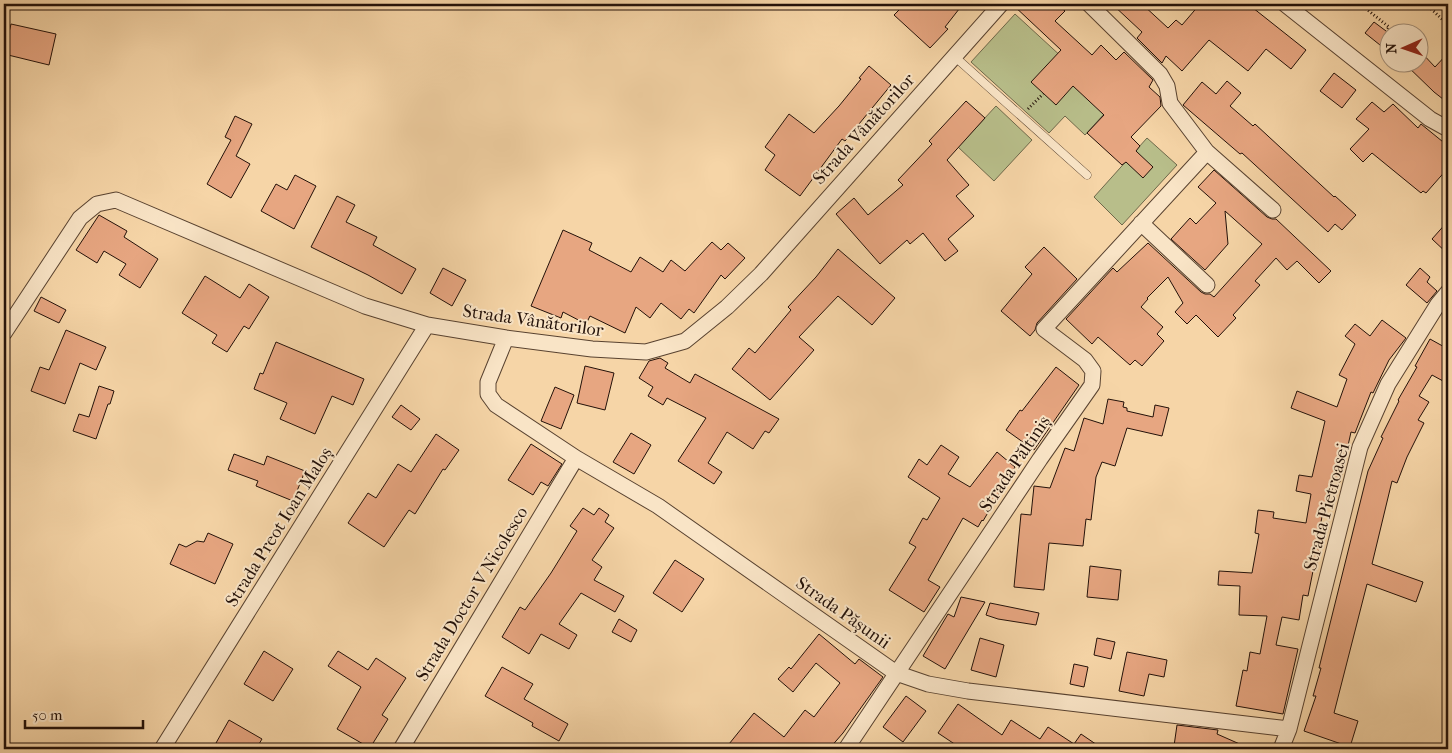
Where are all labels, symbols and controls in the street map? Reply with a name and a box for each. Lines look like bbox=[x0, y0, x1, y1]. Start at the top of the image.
north arrow bbox=[1380, 22, 1430, 72]
text: N bbox=[1383, 42, 1400, 54]
street label: Strada Vânătorilor bbox=[809, 69, 920, 189]
street label: Strada Vânătorilor bbox=[461, 301, 605, 341]
street label: Strada Păltiniș bbox=[975, 412, 1055, 516]
street label: Strada Pietroasei bbox=[1300, 440, 1354, 573]
street label: Strada Preot Ioan Maloș bbox=[221, 443, 337, 611]
street label: Strada Doctor V Nicolesco bbox=[411, 503, 533, 685]
street label: Strada Pășunii bbox=[792, 573, 895, 654]
scale bar bbox=[25, 698, 142, 730]
text: 50 m bbox=[32, 706, 63, 724]

